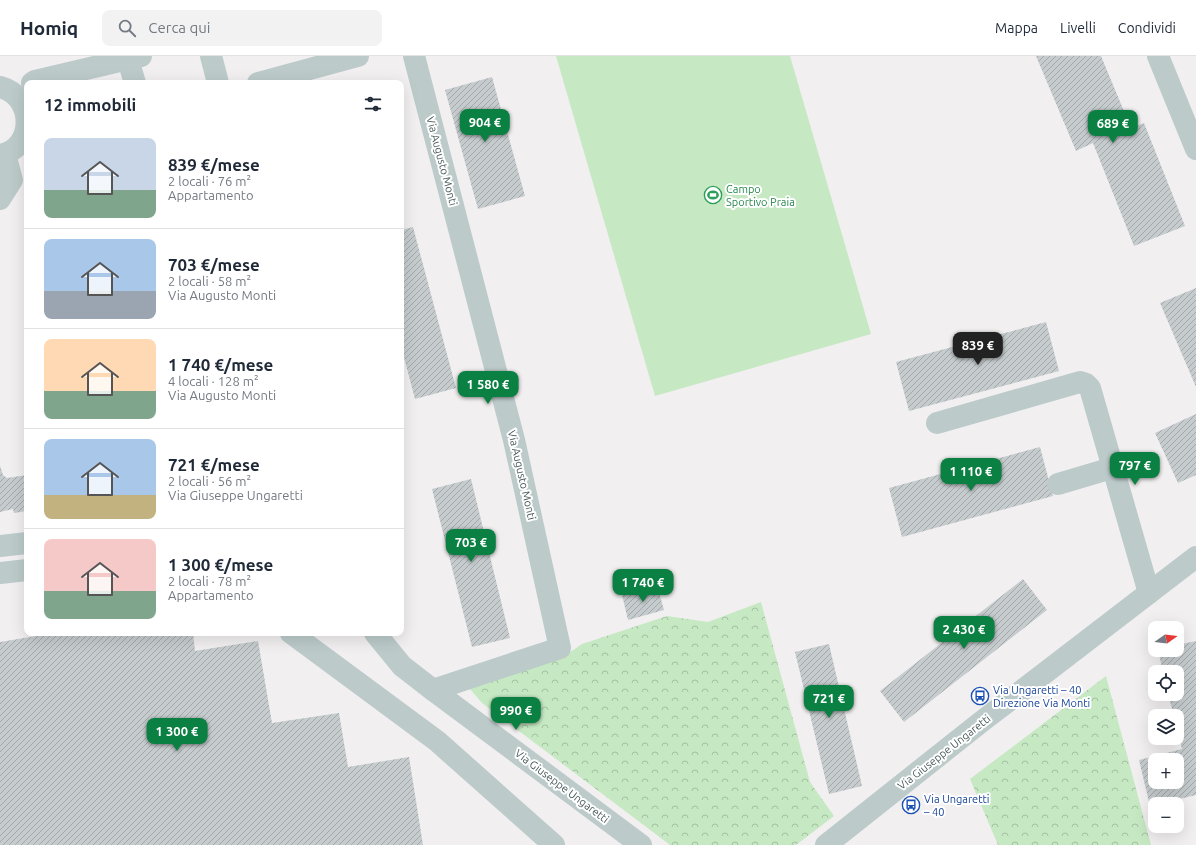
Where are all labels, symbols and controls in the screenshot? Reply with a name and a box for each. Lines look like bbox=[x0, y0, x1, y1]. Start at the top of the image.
search box bbox=[102, 10, 382, 46]
text: Homiq bbox=[20, 17, 78, 39]
icon: search bbox=[116, 17, 138, 39]
text: Cerca qui bbox=[148, 19, 210, 36]
text: Mappa bbox=[995, 20, 1038, 36]
text: Livelli bbox=[1060, 20, 1096, 36]
text: Condividi bbox=[1118, 20, 1176, 36]
icon: filters bbox=[362, 93, 384, 115]
text: 12 immobili bbox=[44, 95, 136, 114]
pin: 904 € bbox=[457, 109, 513, 143]
pin: 689 € bbox=[1085, 110, 1141, 144]
street label: Via Augusto Monti bbox=[424, 115, 460, 207]
text: 904 € bbox=[469, 115, 501, 129]
text: 689 € bbox=[1097, 116, 1129, 130]
icon: home bbox=[76, 154, 124, 202]
text: 839 €/mese bbox=[168, 155, 260, 174]
text: 2 locali · 76 m² bbox=[168, 174, 251, 188]
place label: Campo Sportivo Praia bbox=[726, 183, 795, 208]
sports icon: Campo Sportivo Praia bbox=[703, 185, 723, 205]
text: Appartamento bbox=[168, 188, 254, 202]
icon: home bbox=[76, 255, 124, 303]
text: 703 €/mese bbox=[168, 255, 260, 274]
text: 2 locali · 58 m² bbox=[168, 274, 251, 288]
text: Via Augusto Monti bbox=[168, 288, 276, 302]
pin: 839 € bbox=[950, 332, 1006, 366]
text: 839 € bbox=[962, 338, 994, 352]
icon: home bbox=[76, 355, 124, 403]
text: 1 740 €/mese bbox=[168, 355, 273, 374]
pin: 1 580 € bbox=[451, 371, 525, 405]
text: 4 locali · 128 m² bbox=[168, 374, 259, 388]
text: 1 580 € bbox=[467, 377, 509, 391]
text: Via Augusto Monti bbox=[168, 388, 276, 402]
street label: Via Augusto Monti bbox=[506, 429, 538, 521]
pin: 797 € bbox=[1107, 452, 1163, 486]
icon: home bbox=[76, 455, 124, 503]
text: 721 €/mese bbox=[168, 455, 260, 474]
pin: 1 110 € bbox=[934, 458, 1008, 492]
text: 797 € bbox=[1119, 458, 1151, 472]
text: 1 110 € bbox=[950, 464, 992, 478]
text: 2 locali · 56 m² bbox=[168, 474, 251, 488]
text: Via Giuseppe Ungaretti bbox=[168, 488, 303, 502]
pin: 703 € bbox=[443, 529, 499, 563]
text: 703 € bbox=[455, 535, 487, 549]
icon: home bbox=[76, 555, 124, 603]
text: 1 300 €/mese bbox=[168, 555, 273, 574]
pin: 1 740 € bbox=[606, 569, 680, 603]
text: 2 locali · 78 m² bbox=[168, 574, 251, 588]
text: 1 740 € bbox=[622, 575, 664, 589]
text: Appartamento bbox=[168, 588, 254, 602]
pin: 2 430 € bbox=[927, 616, 1001, 650]
north arrow bbox=[1148, 621, 1184, 657]
map controls bbox=[1148, 621, 1184, 833]
text: 2 430 € bbox=[943, 622, 985, 636]
button: locate bbox=[1148, 665, 1184, 701]
place label: Via Ungaretti – 40 Direzione Via Monti bbox=[993, 684, 1090, 709]
pin: 721 € bbox=[801, 685, 857, 719]
bus stop icon: Via Ungaretti – 40 Direzione Via Monti bbox=[970, 686, 990, 706]
text: 721 € bbox=[813, 691, 845, 705]
pin: 990 € bbox=[488, 697, 544, 731]
text: 990 € bbox=[500, 703, 532, 717]
button: layers bbox=[1148, 709, 1184, 745]
street label: Via Giuseppe Ungaretti bbox=[895, 712, 993, 792]
pin: 1 300 € bbox=[140, 718, 214, 752]
text: 1 300 € bbox=[156, 724, 198, 738]
street label: Via Giuseppe Ungaretti bbox=[513, 747, 611, 825]
button: + bbox=[1148, 753, 1184, 789]
place label: Via Ungaretti – 40 bbox=[923, 793, 990, 818]
bus stop icon: Via Ungaretti – 40 bbox=[901, 795, 921, 815]
button: − bbox=[1148, 797, 1184, 833]

